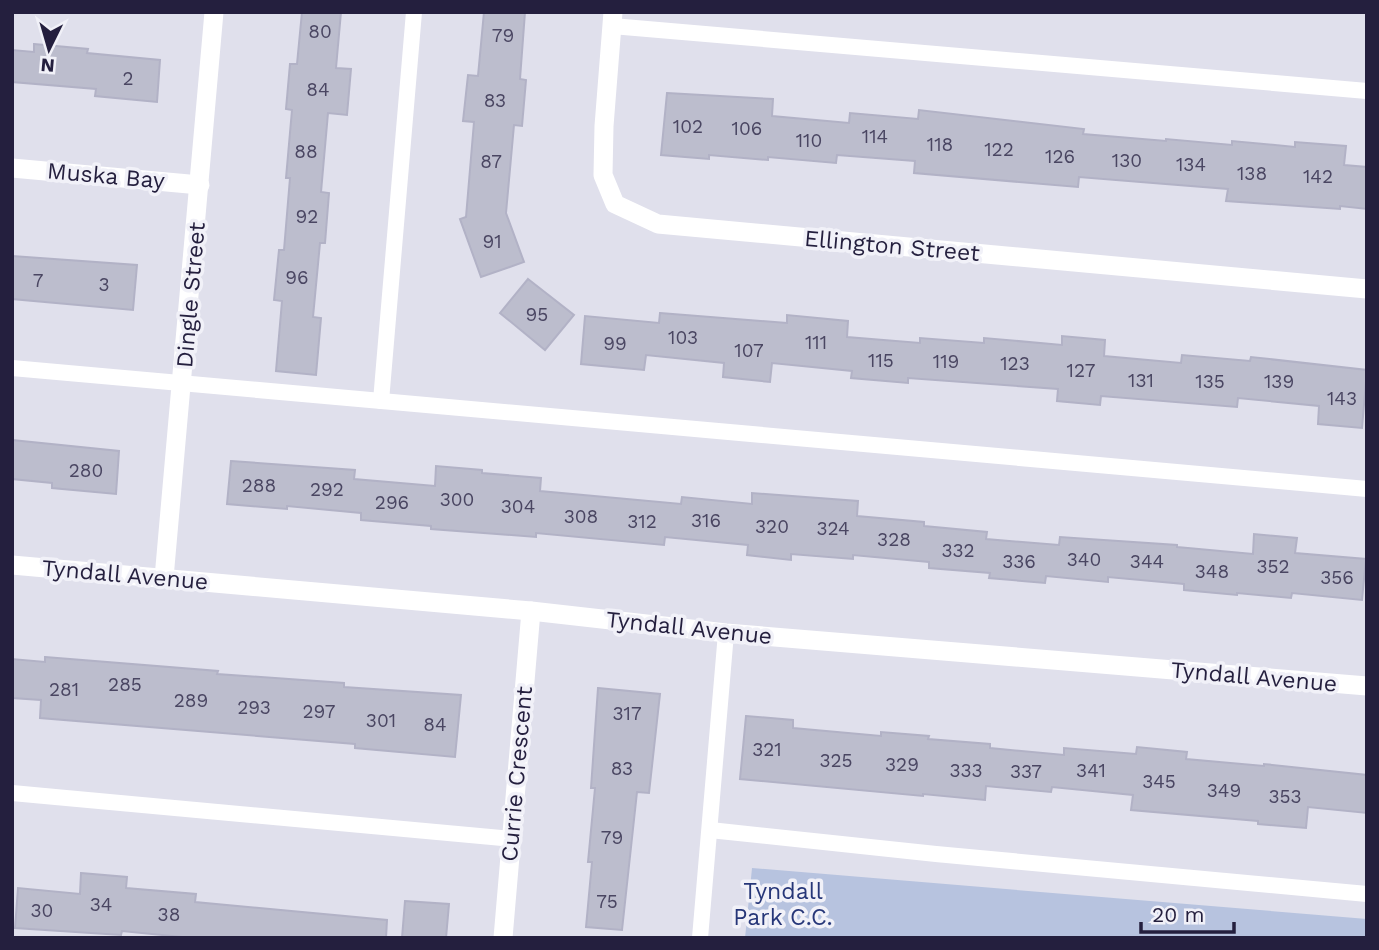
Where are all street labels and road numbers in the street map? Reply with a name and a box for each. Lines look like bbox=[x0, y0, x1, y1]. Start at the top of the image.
street label: Muska Bay bbox=[46, 157, 166, 195]
street label: Dingle Street bbox=[171, 221, 211, 369]
street label: Ellington Street bbox=[803, 225, 981, 267]
street label: Tyndall Avenue bbox=[41, 554, 209, 596]
street label: Tyndall Avenue bbox=[605, 606, 773, 650]
street label: Tyndall Avenue bbox=[1170, 656, 1338, 698]
street label: Currie Crescent bbox=[496, 685, 538, 863]

